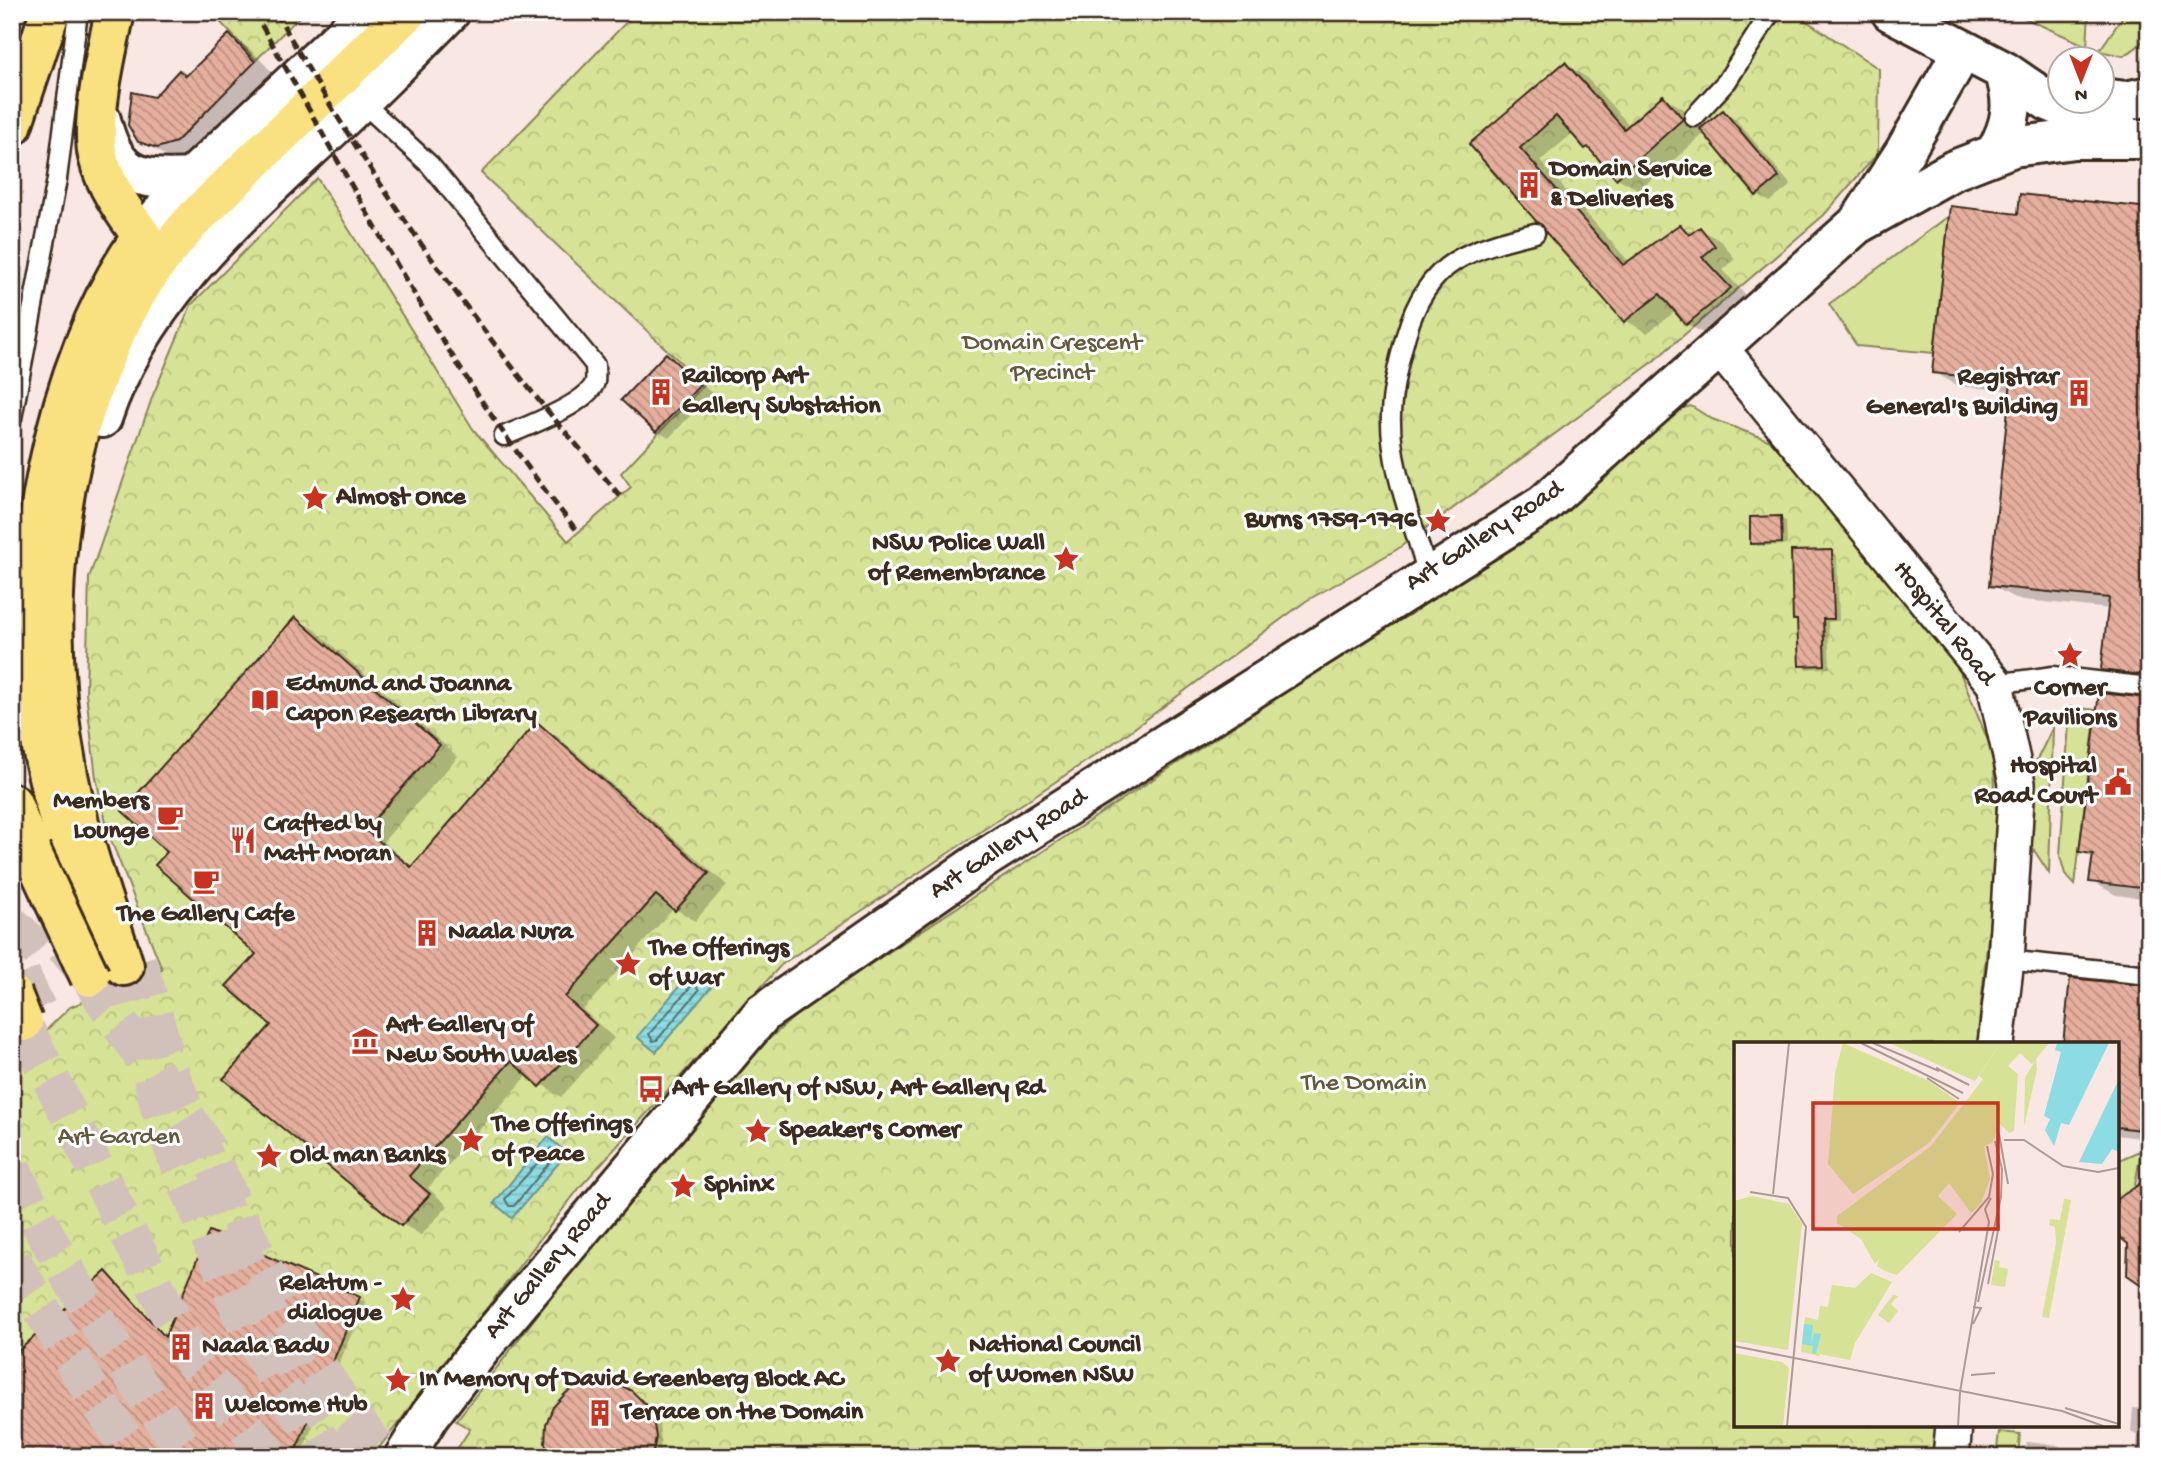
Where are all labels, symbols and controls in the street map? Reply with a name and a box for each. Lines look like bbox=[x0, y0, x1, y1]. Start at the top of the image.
north arrow bbox=[2046, 46, 2116, 116]
text: N bbox=[2075, 82, 2087, 105]
place label: Domain Service & Deliveries bbox=[1548, 155, 1713, 216]
building icon: Domain Service & Deliveries bbox=[1514, 170, 1544, 200]
park label: Domain Crescent Precinct bbox=[961, 329, 1144, 390]
place label: Railcorp Art Gallery Substation bbox=[681, 362, 881, 423]
place label: Registrar General's Building bbox=[1866, 363, 2061, 424]
building icon: Railcorp Art Gallery Substation bbox=[646, 377, 676, 407]
building icon: Registrar General's Building bbox=[2064, 378, 2094, 408]
street label: Art Gallery Road bbox=[1400, 473, 1571, 600]
place icon: Almost Once bbox=[300, 483, 330, 513]
place label: Almost Once bbox=[335, 483, 467, 514]
place label: Burns 1759-1796 bbox=[1244, 506, 1418, 537]
place icon: Burns 1759-1796 bbox=[1423, 506, 1453, 536]
place label: NSW Police Wall of Remembrance bbox=[867, 529, 1047, 590]
place icon: NSW Police Wall of Remembrance bbox=[1051, 544, 1081, 574]
street label: Hospital Road bbox=[1885, 555, 2002, 694]
place icon: Corner Pavilions bbox=[2055, 640, 2085, 670]
place label: Edmund and Joanna Capon Research Library bbox=[286, 670, 537, 731]
place label: Corner Pavilions bbox=[2022, 674, 2118, 735]
library icon: Edmund and Joanna Capon Research Library bbox=[250, 685, 280, 715]
place label: Hospital Road Court bbox=[1973, 752, 2099, 813]
public building icon: Hospital Road Court bbox=[2103, 767, 2133, 797]
street label: Art Gallery Road bbox=[924, 781, 1095, 908]
place label: Members Lounge bbox=[53, 787, 151, 848]
cafe icon: Members Lounge bbox=[155, 802, 185, 832]
place label: Crafted by Matt Moran bbox=[264, 810, 392, 871]
restaurant icon: Crafted by Matt Moran bbox=[228, 825, 258, 855]
cafe icon: The Gallery Cafe bbox=[191, 866, 221, 896]
place label: The Gallery Cafe bbox=[115, 900, 296, 931]
building icon: Naala Nura bbox=[412, 918, 442, 948]
place label: Naala Nura bbox=[448, 918, 575, 949]
place label: The Offerings of War bbox=[647, 934, 791, 995]
place icon: The Offerings of War bbox=[613, 949, 643, 979]
place label: Art Gallery of New South Wales bbox=[385, 1011, 578, 1072]
museum icon: Art Gallery of New South Wales bbox=[350, 1026, 380, 1056]
inset map bbox=[1734, 1042, 2119, 1427]
park label: The Domain bbox=[1300, 1069, 1427, 1100]
bus stop icon: Art Gallery of NSW, Art Gallery Rd bbox=[636, 1074, 666, 1104]
place label: Art Gallery of NSW, Art Gallery Rd bbox=[671, 1074, 1047, 1105]
place label: The Offerings of Peace bbox=[490, 1110, 634, 1171]
place icon: Speaker's Corner bbox=[743, 1116, 773, 1146]
place label: Speaker's Corner bbox=[779, 1116, 963, 1147]
park label: Art Garden bbox=[58, 1123, 181, 1154]
place icon: The Offerings of Peace bbox=[456, 1125, 486, 1155]
place icon: Old man Banks bbox=[254, 1141, 284, 1171]
place label: Old man Banks bbox=[290, 1141, 447, 1172]
place icon: Sphinx bbox=[668, 1171, 698, 1201]
place label: Sphinx bbox=[704, 1171, 775, 1202]
street label: Art Gallery Road bbox=[479, 1186, 620, 1347]
place label: Relatum - dialogue bbox=[278, 1269, 384, 1330]
place icon: Relatum - dialogue bbox=[388, 1284, 418, 1314]
place label: National Council of Women NSW bbox=[968, 1331, 1141, 1392]
building icon: Naala Badu bbox=[166, 1332, 196, 1362]
place label: Naala Badu bbox=[202, 1332, 330, 1363]
place icon: National Council of Women NSW bbox=[933, 1346, 963, 1376]
place icon: In Memory of David Greenberg Block AC bbox=[383, 1365, 413, 1395]
place label: In Memory of David Greenberg Block AC bbox=[419, 1365, 846, 1396]
building icon: Welcome Hub bbox=[189, 1391, 219, 1421]
place label: Welcome Hub bbox=[224, 1391, 368, 1422]
building icon: Terrace on the Domain bbox=[585, 1398, 615, 1428]
place label: Terrace on the Domain bbox=[619, 1398, 864, 1429]

